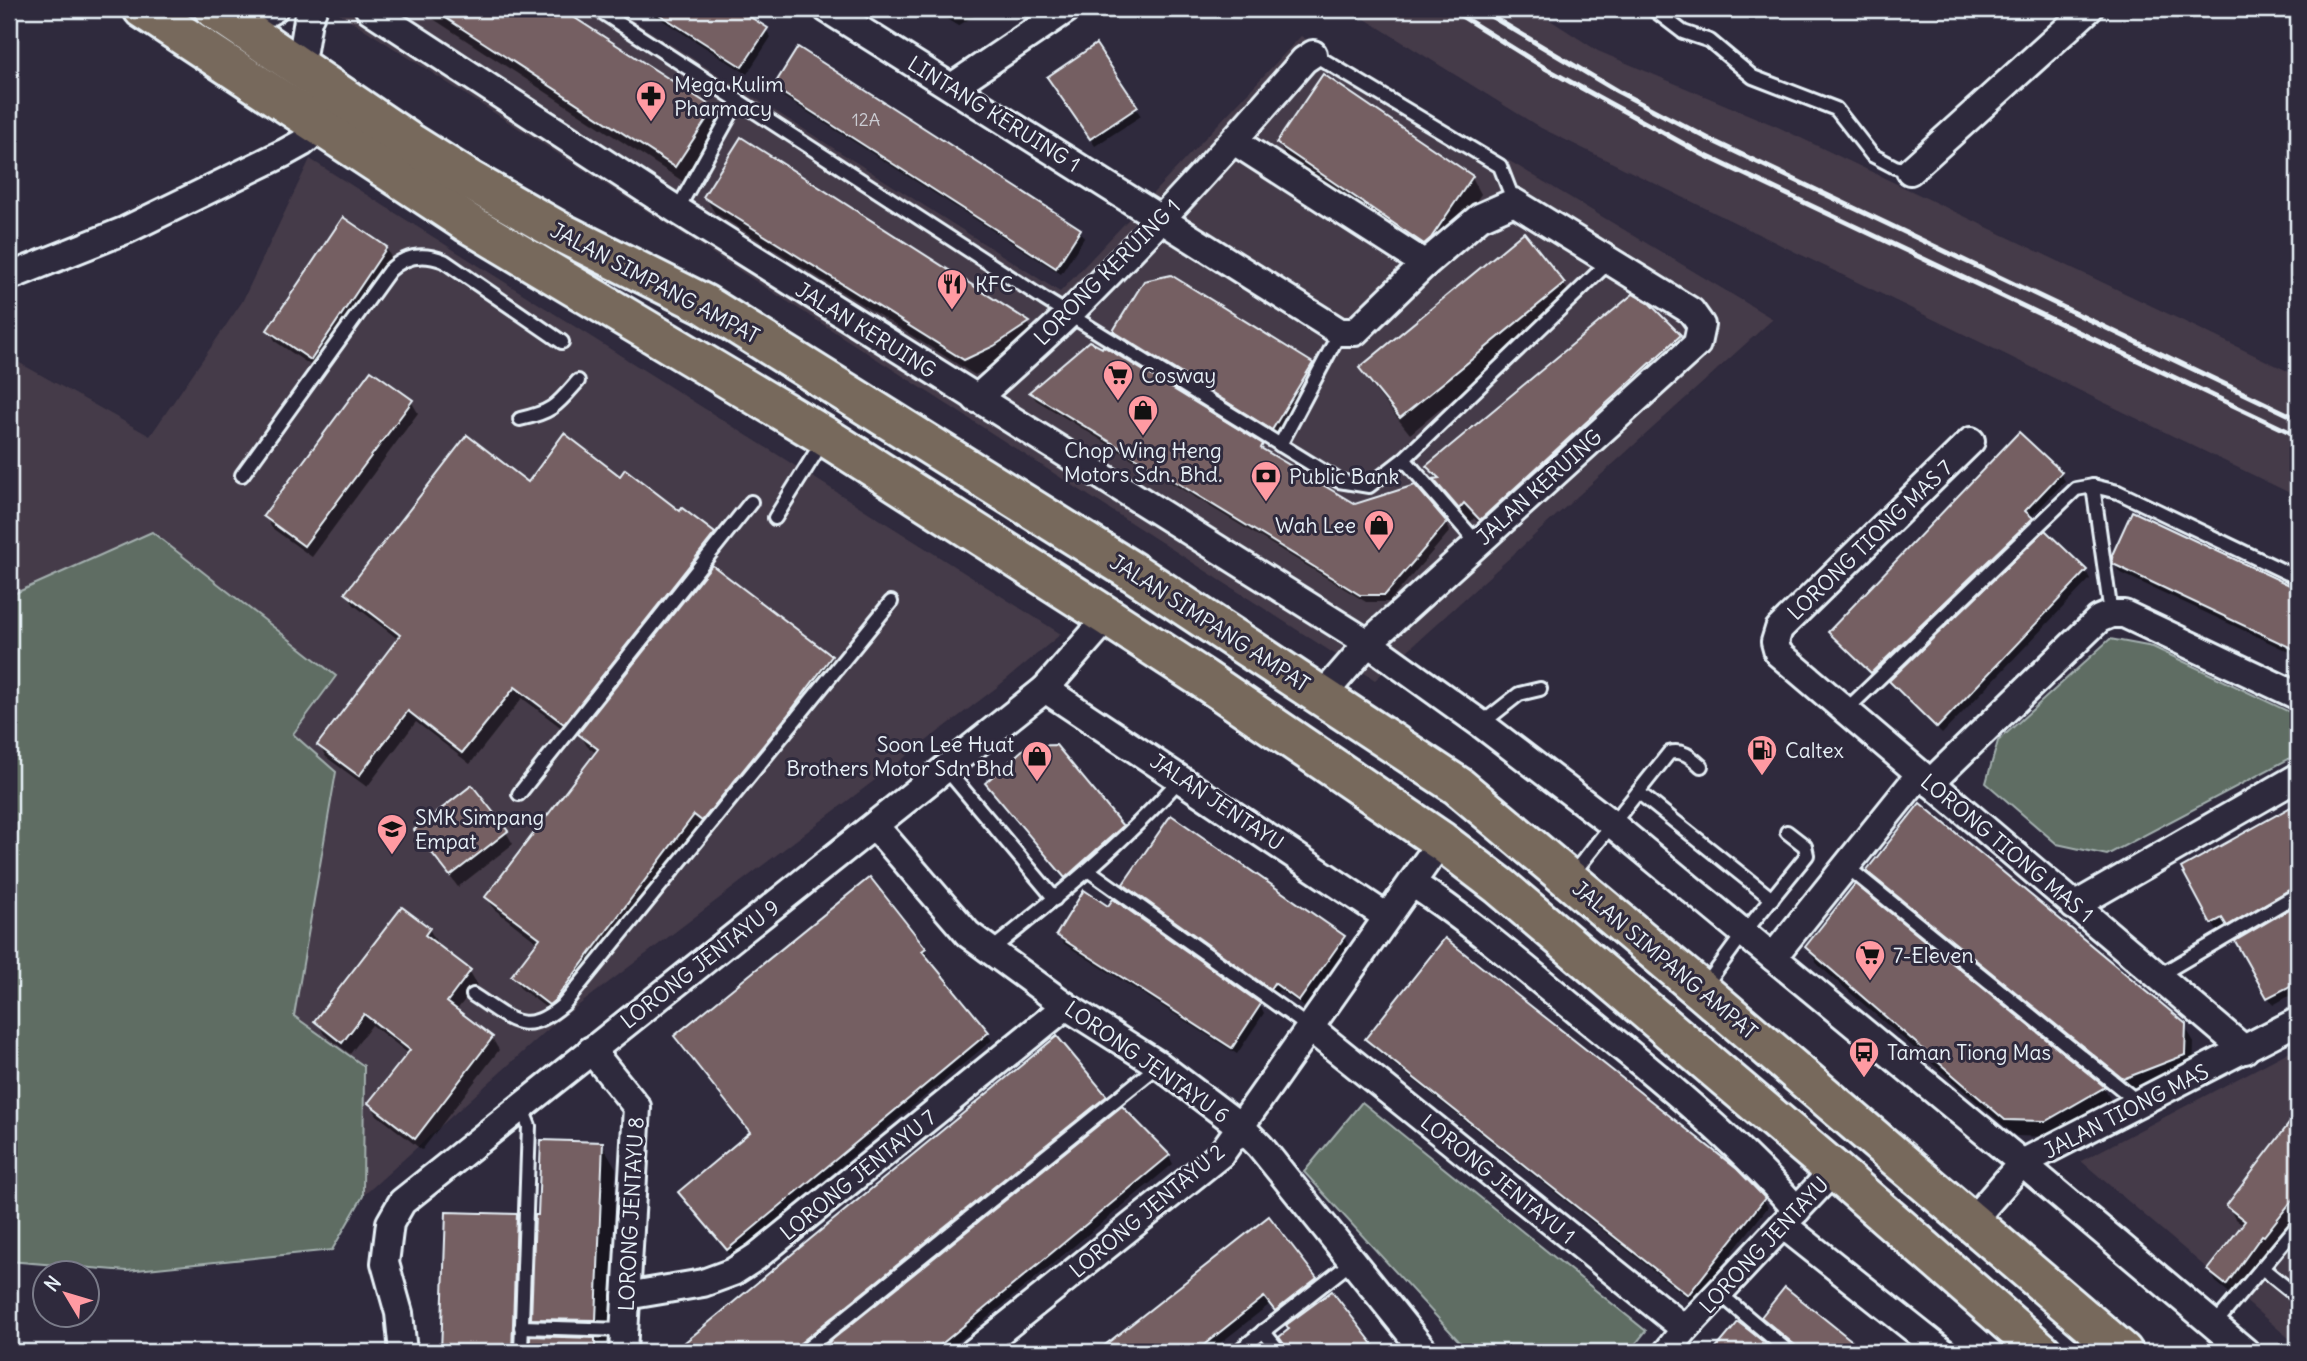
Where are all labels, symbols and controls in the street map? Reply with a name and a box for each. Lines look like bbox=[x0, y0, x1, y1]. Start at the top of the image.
street label: LINTANG KERUING 1 bbox=[903, 50, 1085, 178]
place label: Mega Kulim Pharmacy bbox=[674, 71, 784, 122]
pharmacy icon: Mega Kulim Pharmacy bbox=[634, 79, 668, 123]
house number: 12A bbox=[852, 108, 880, 131]
street label: LORONG KERUING 1 bbox=[1028, 193, 1186, 351]
street label: JALAN SIMPANG AMPAT bbox=[546, 216, 764, 350]
restaurant icon: KFC bbox=[935, 267, 969, 311]
place label: KFC bbox=[975, 271, 1014, 298]
street label: JALAN KERUING bbox=[791, 276, 941, 384]
supermarket icon: Cosway bbox=[1101, 358, 1135, 402]
place label: Cosway bbox=[1141, 362, 1216, 389]
shop icon: Chop Wing Heng Motors Sdn. Bhd. bbox=[1126, 393, 1160, 437]
street label: JALAN KERUING bbox=[1470, 423, 1608, 551]
place label: Chop Wing Heng Motors Sdn. Bhd. bbox=[1064, 437, 1222, 488]
street label: LORONG TIONG MAS 7 bbox=[1782, 454, 1958, 626]
bank icon: Public Bank bbox=[1249, 459, 1283, 503]
place label: Public Bank bbox=[1289, 463, 1399, 490]
shop icon: Wah Lee bbox=[1362, 508, 1396, 552]
place label: Wah Lee bbox=[1275, 512, 1356, 539]
street label: JALAN SIMPANG AMPAT bbox=[1105, 548, 1315, 698]
place label: Soon Lee Huat Brothers Motor Sdn Bhd bbox=[786, 731, 1014, 782]
fuel station icon: Caltex bbox=[1745, 733, 1779, 777]
place label: Caltex bbox=[1785, 737, 1844, 764]
shop icon: Soon Lee Huat Brothers Motor Sdn Bhd bbox=[1020, 739, 1054, 783]
street label: JALAN JENTAYU bbox=[1145, 747, 1289, 857]
street label: LORONG TIONG MAS 1 bbox=[1915, 768, 2099, 928]
place label: SMK Simpang Empat bbox=[415, 804, 544, 855]
school or university icon: SMK Simpang Empat bbox=[375, 812, 409, 856]
street label: JALAN SIMPANG AMPAT bbox=[1567, 875, 1763, 1045]
street label: LORONG JENTAYU 9 bbox=[615, 893, 785, 1035]
supermarket icon: 7-Eleven bbox=[1853, 938, 1887, 982]
place label: 7-Eleven bbox=[1893, 942, 1974, 969]
street label: LORONG JENTAYU 6 bbox=[1060, 995, 1234, 1129]
bus stop icon: Taman Tiong Mas bbox=[1847, 1035, 1881, 1079]
place label: Taman Tiong Mas bbox=[1887, 1039, 2051, 1066]
street label: JALAN TIONG MAS bbox=[2039, 1058, 2213, 1164]
street label: LORONG JENTAYU 7 bbox=[775, 1104, 941, 1246]
street label: LORONG JENTAYU 1 bbox=[1415, 1108, 1581, 1250]
street label: LORONG JENTAYU 8 bbox=[612, 1116, 650, 1312]
street label: LORONG JENTAYU 2 bbox=[1064, 1138, 1230, 1284]
street label: LORONG JENTAYU bbox=[1694, 1171, 1834, 1319]
north arrow bbox=[32, 1260, 102, 1330]
text: N bbox=[39, 1271, 66, 1296]

